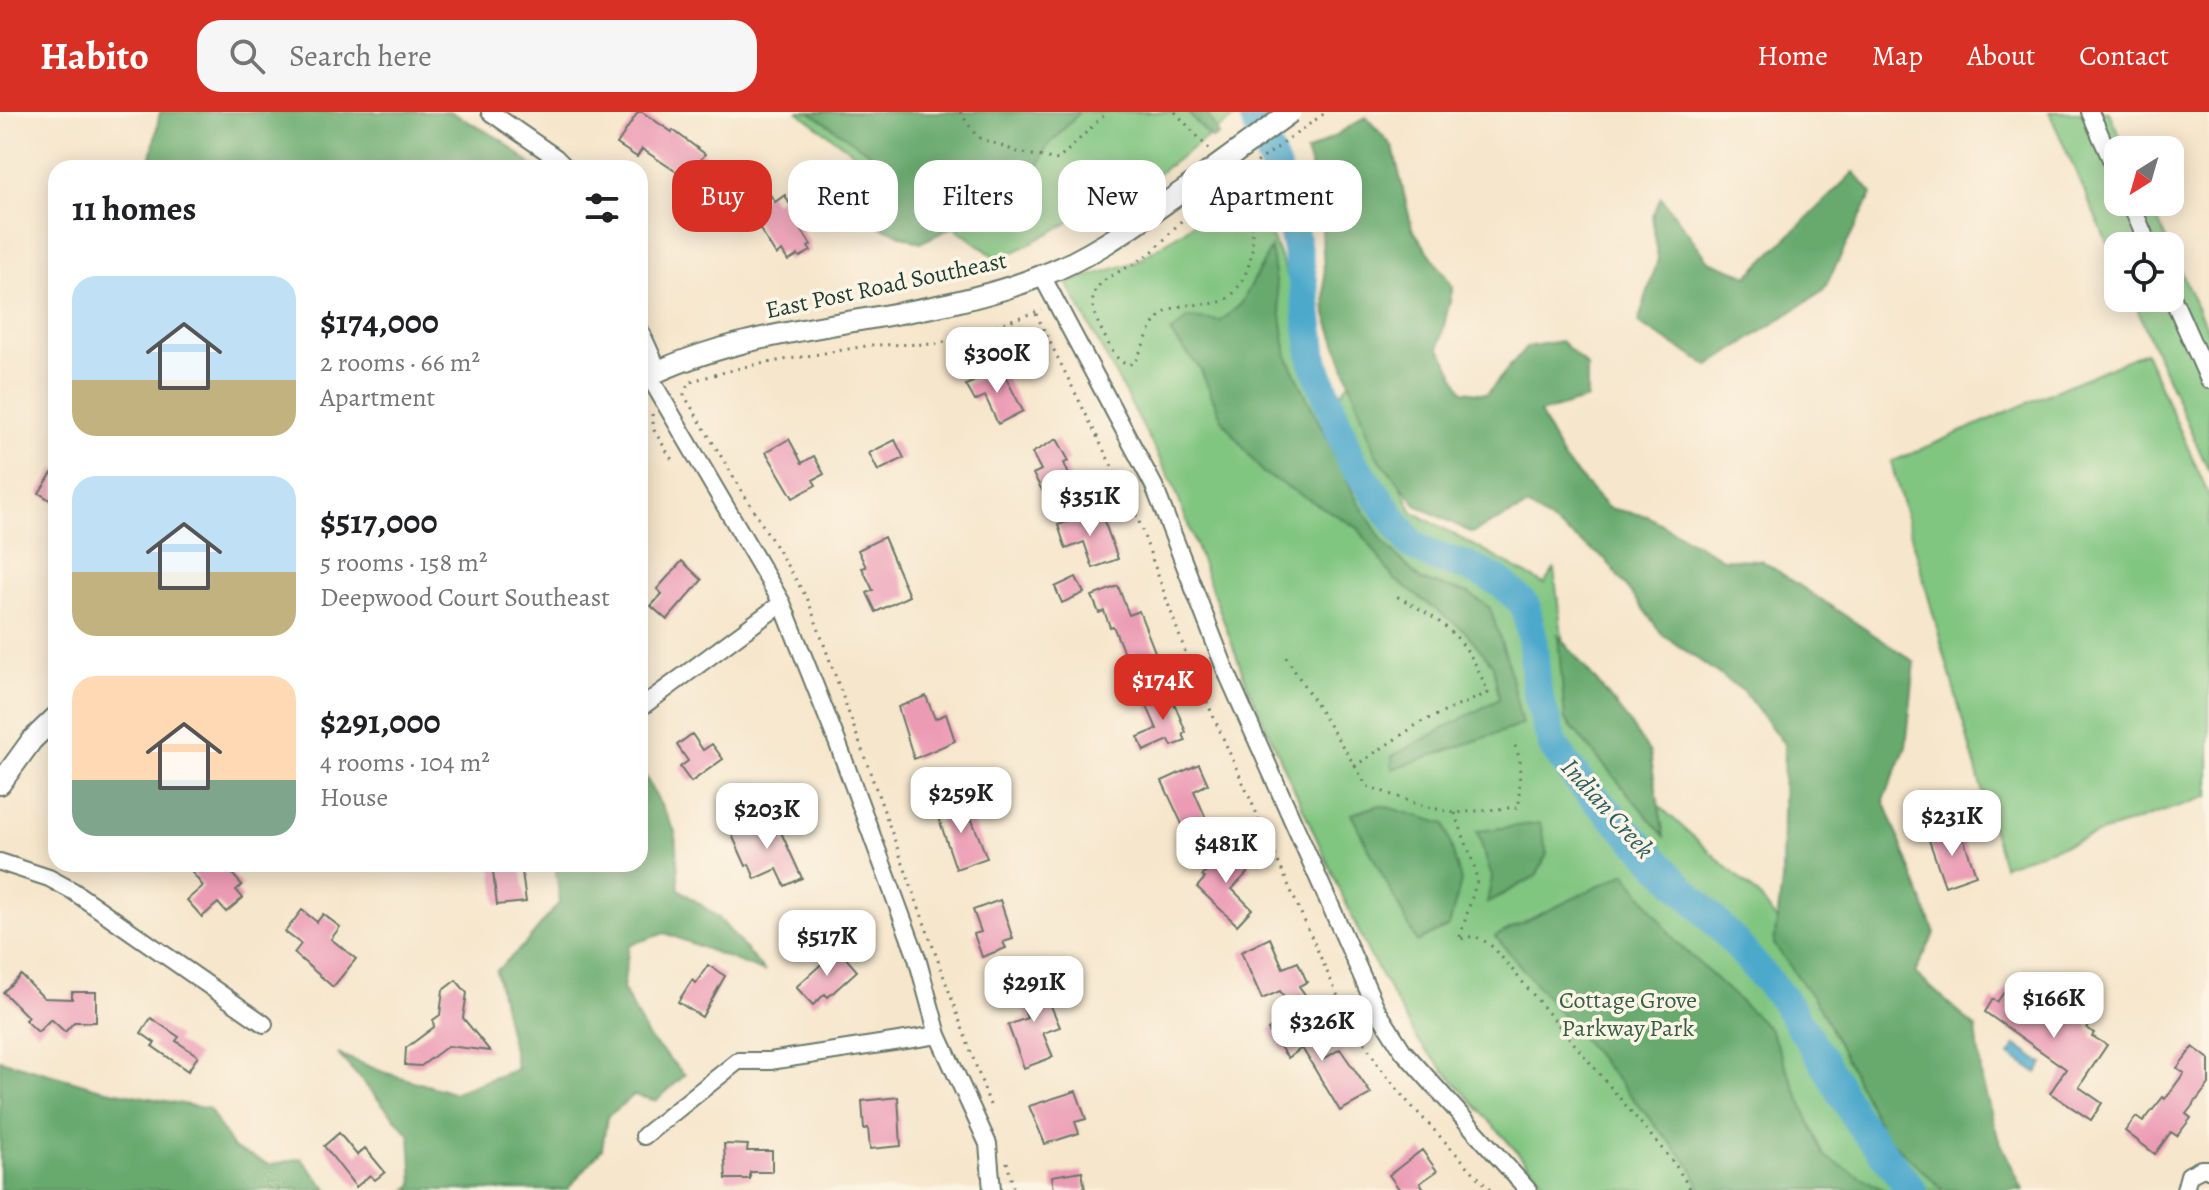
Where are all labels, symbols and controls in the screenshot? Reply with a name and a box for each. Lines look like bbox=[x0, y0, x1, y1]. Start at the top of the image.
search box bbox=[197, 20, 757, 92]
text: Habito bbox=[40, 30, 149, 82]
icon: search bbox=[225, 34, 269, 78]
text: Search here bbox=[289, 36, 432, 76]
text: Home bbox=[1757, 37, 1828, 75]
text: Map bbox=[1872, 37, 1923, 75]
text: About bbox=[1967, 37, 2035, 75]
text: Contact bbox=[2079, 37, 2169, 75]
north arrow bbox=[2104, 136, 2184, 216]
map controls bbox=[2104, 136, 2184, 312]
chip: Buy bbox=[672, 160, 772, 232]
chip: Rent bbox=[788, 160, 898, 232]
chip: Filters bbox=[914, 160, 1042, 232]
chip: New bbox=[1058, 160, 1166, 232]
chip: Apartment bbox=[1182, 160, 1362, 232]
text: 11 homes bbox=[72, 185, 196, 232]
icon: filters bbox=[580, 186, 624, 230]
button: locate bbox=[2104, 232, 2184, 312]
street label: East Post Road Southeast bbox=[762, 244, 1010, 326]
text: $174,000 bbox=[320, 298, 439, 345]
icon: home bbox=[136, 308, 232, 404]
pin: $300K bbox=[941, 327, 1053, 395]
text: $300K bbox=[964, 335, 1030, 370]
text: 2 rooms · 66 m² bbox=[320, 345, 480, 380]
text: Apartment bbox=[320, 380, 435, 415]
pin: $351K bbox=[1034, 470, 1146, 538]
text: $351K bbox=[1060, 478, 1120, 513]
text: $517,000 bbox=[320, 498, 438, 545]
icon: home bbox=[136, 508, 232, 604]
text: 5 rooms · 158 m² bbox=[320, 545, 487, 580]
text: Deepwood Court Southeast bbox=[320, 580, 610, 615]
pin: $174K bbox=[1107, 654, 1219, 722]
text: $174K bbox=[1132, 662, 1194, 697]
text: $291,000 bbox=[320, 698, 441, 745]
icon: home bbox=[136, 708, 232, 804]
text: 4 rooms · 104 m² bbox=[320, 745, 490, 780]
water label: Indian Creek bbox=[1553, 751, 1662, 866]
pin: $259K bbox=[905, 767, 1017, 835]
text: $259K bbox=[929, 775, 993, 810]
text: House bbox=[320, 780, 388, 815]
pin: $203K bbox=[711, 783, 823, 851]
pin: $231K bbox=[1896, 790, 2008, 858]
text: $203K bbox=[734, 791, 800, 826]
text: $231K bbox=[1921, 798, 1983, 833]
pin: $481K bbox=[1170, 817, 1282, 885]
text: $481K bbox=[1194, 825, 1258, 860]
pin: $517K bbox=[771, 910, 883, 978]
text: $517K bbox=[797, 918, 857, 953]
pin: $291K bbox=[978, 956, 1090, 1024]
text: $291K bbox=[1002, 964, 1066, 999]
pin: $166K bbox=[1998, 972, 2110, 1040]
text: $166K bbox=[2023, 980, 2085, 1015]
park label: Cottage Grove Parkway Park bbox=[1559, 984, 1697, 1044]
pin: $326K bbox=[1266, 995, 1378, 1063]
text: $326K bbox=[1289, 1003, 1355, 1038]

